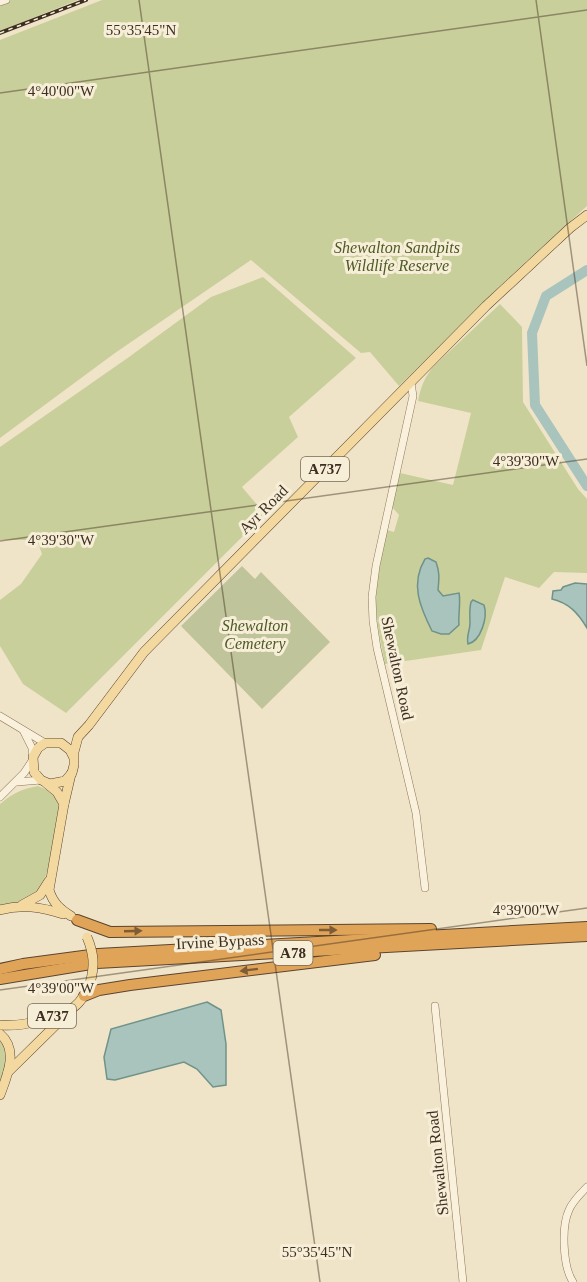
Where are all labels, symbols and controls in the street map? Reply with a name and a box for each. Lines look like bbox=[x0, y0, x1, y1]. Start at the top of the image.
text: 55°35'45"N bbox=[106, 22, 176, 38]
text: 4°40'00"W bbox=[28, 83, 95, 99]
park label: Shewalton Sandpits Wildlife Reserve bbox=[334, 239, 460, 275]
text: 4°39'30"W bbox=[493, 453, 560, 469]
road number: A737 bbox=[301, 457, 349, 481]
street label: Ayr Road bbox=[236, 482, 292, 538]
text: 4°39'30"W bbox=[28, 532, 95, 548]
street label: Shewalton Road bbox=[378, 615, 417, 721]
park label: Shewalton Cemetery bbox=[222, 617, 288, 653]
text: 4°39'00"W bbox=[493, 902, 560, 918]
one-way arrow bbox=[319, 925, 338, 935]
one-way arrow bbox=[124, 927, 143, 936]
street label: Irvine Bypass bbox=[175, 931, 265, 953]
road number: A78 bbox=[274, 941, 312, 965]
one-way arrow bbox=[239, 965, 258, 975]
text: 4°39'00"W bbox=[28, 980, 95, 996]
road number: A737 bbox=[28, 1004, 76, 1028]
street label: Shewalton Road bbox=[424, 1110, 451, 1216]
text: 55°35'45"N bbox=[282, 1244, 352, 1260]

